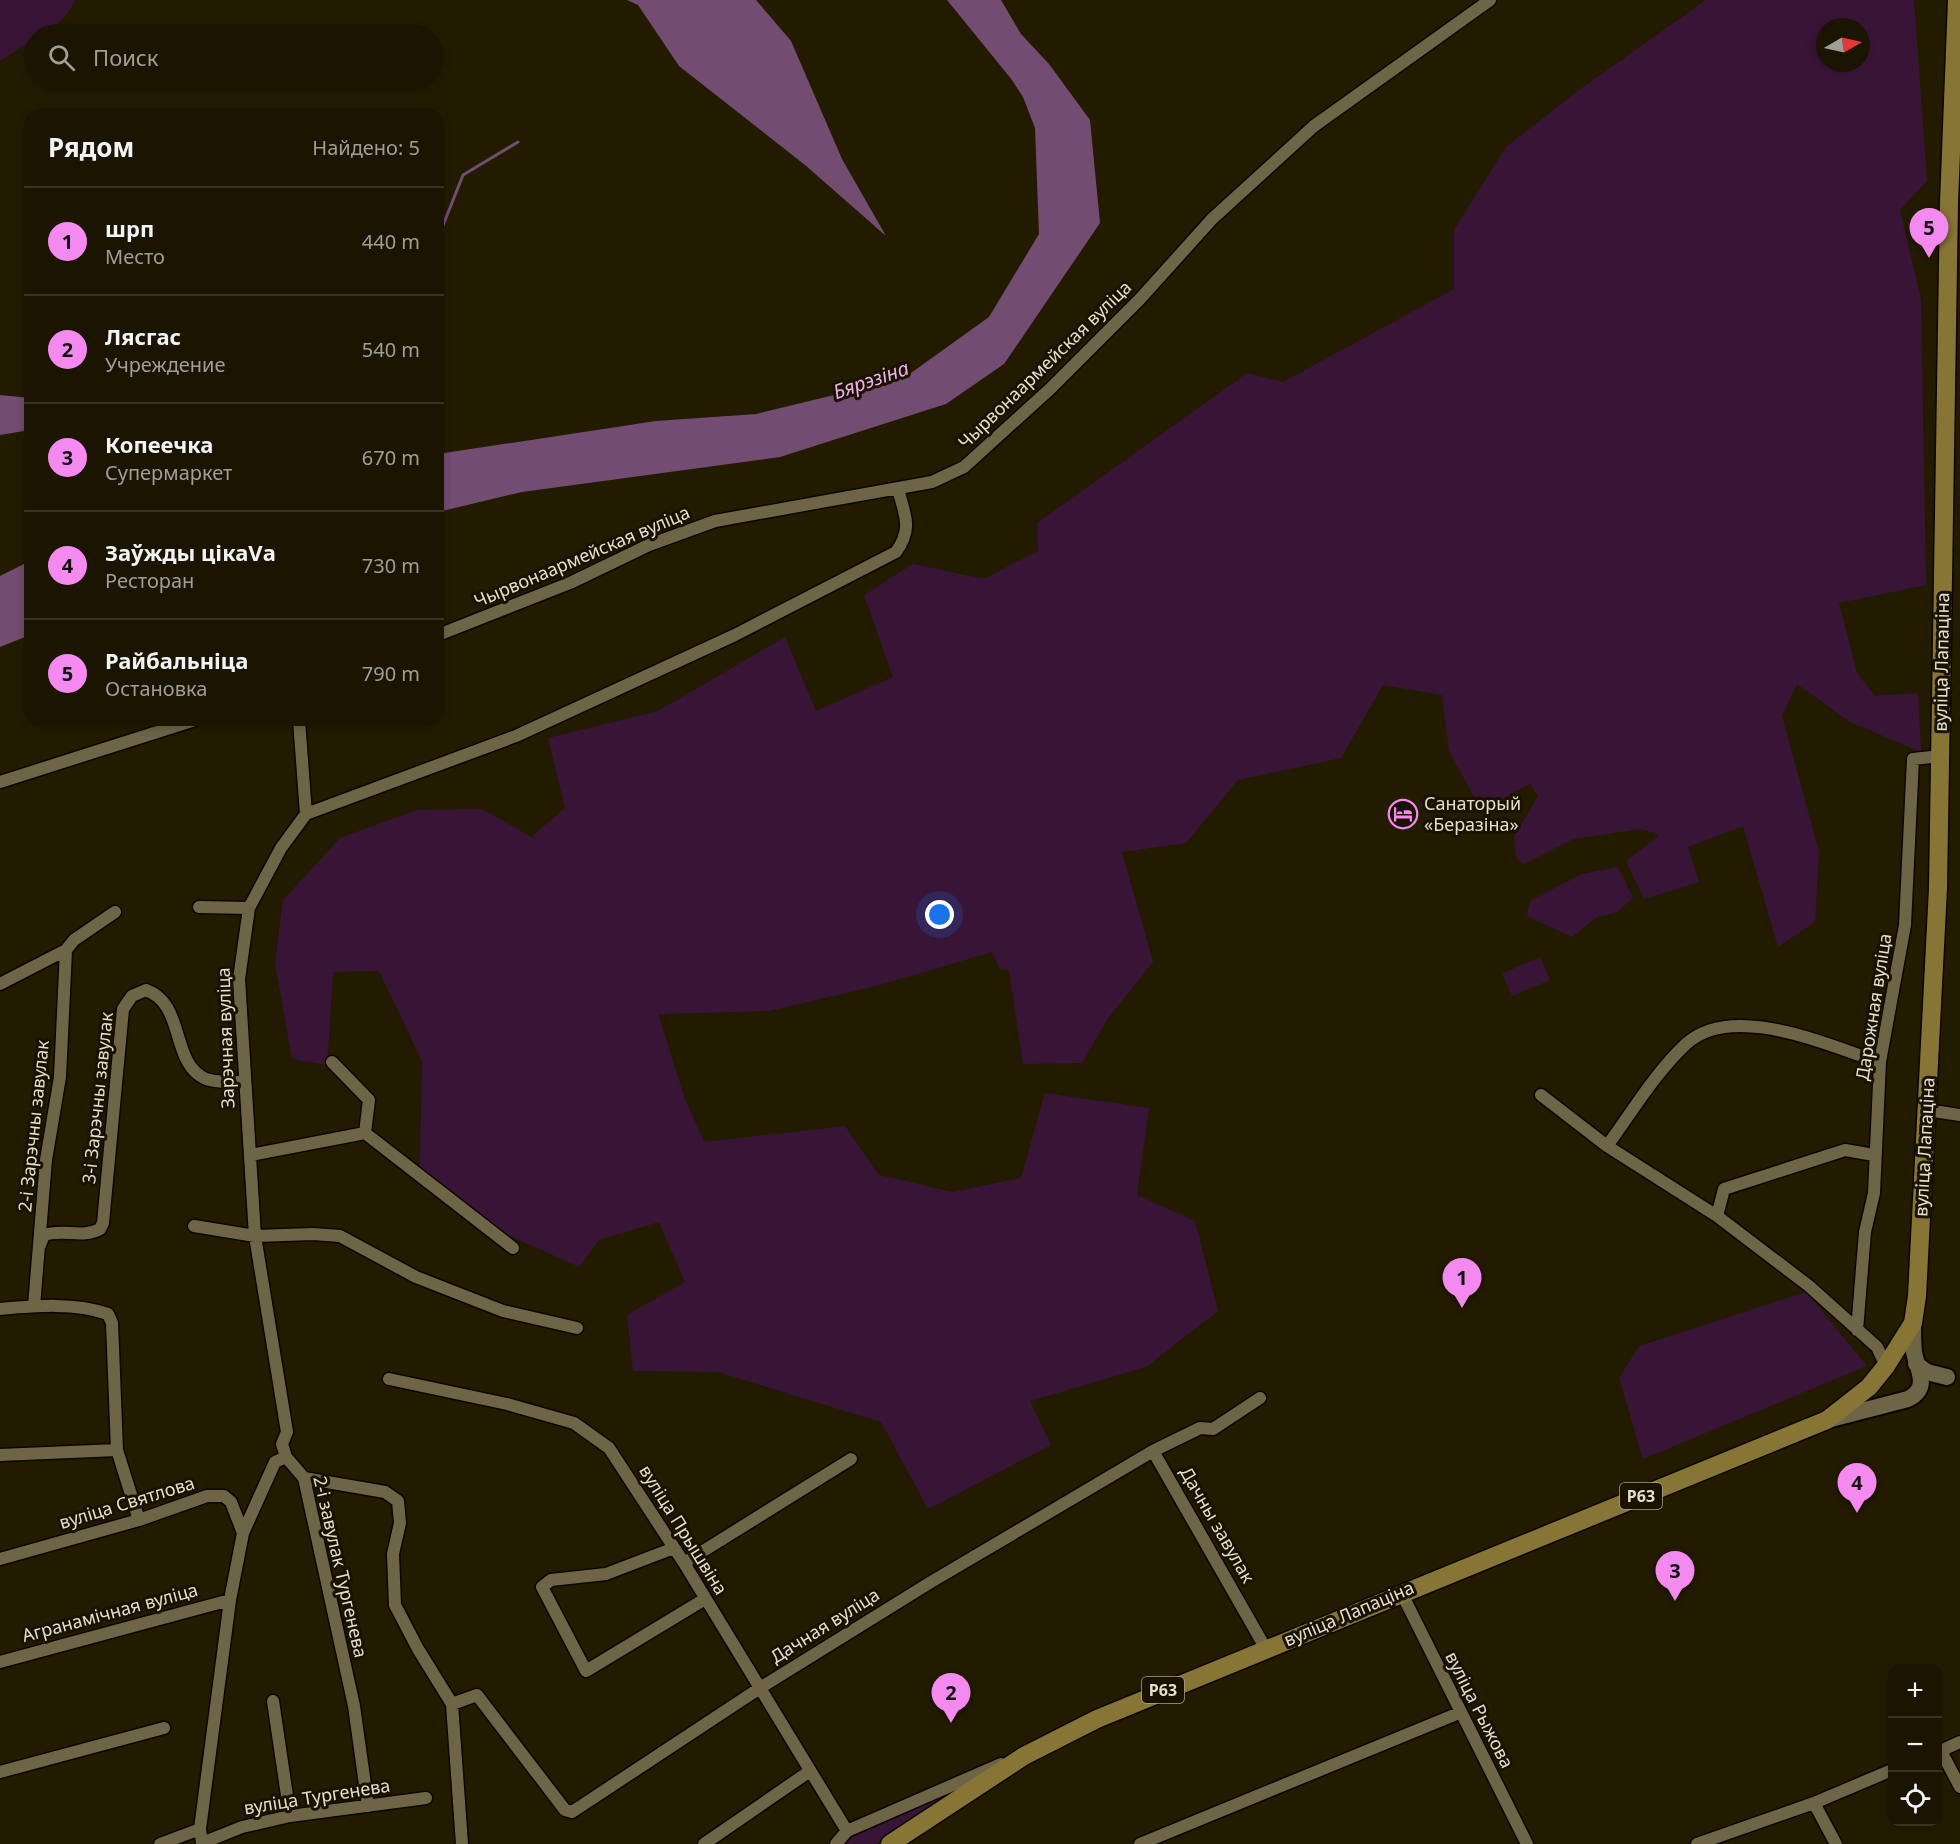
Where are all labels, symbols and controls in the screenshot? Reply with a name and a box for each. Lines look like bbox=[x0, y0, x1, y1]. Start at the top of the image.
north arrow bbox=[1816, 18, 1870, 72]
search box bbox=[24, 24, 444, 90]
icon: search bbox=[45, 41, 78, 74]
text: Поиск bbox=[93, 42, 158, 72]
text: Рядом bbox=[48, 129, 134, 165]
text: Найдено: 5 bbox=[312, 134, 420, 161]
pin: 5 bbox=[1910, 208, 1948, 258]
text: шрп bbox=[105, 213, 154, 243]
text: 1 bbox=[62, 228, 73, 255]
text: 440 m bbox=[362, 228, 420, 255]
text: Место bbox=[105, 243, 165, 270]
street label: Чырвонаармейская вуліца bbox=[952, 275, 1136, 454]
text: Лясгас bbox=[105, 321, 181, 351]
text: 2 bbox=[62, 336, 73, 363]
text: 540 m bbox=[362, 336, 420, 363]
text: Учреждение bbox=[105, 351, 226, 378]
water label: Бярэзіна bbox=[829, 354, 912, 405]
text: Копеечка bbox=[105, 429, 213, 459]
text: 3 bbox=[62, 444, 73, 471]
text: 670 m bbox=[362, 444, 420, 471]
text: Супермаркет bbox=[105, 459, 232, 486]
street label: Чырвонаармейская вуліца bbox=[470, 500, 693, 612]
text: Заўжды цікаVа bbox=[105, 537, 276, 567]
text: 4 bbox=[62, 552, 73, 579]
text: 730 m bbox=[362, 552, 420, 579]
text: Ресторан bbox=[105, 567, 194, 594]
street label: вуліца Лапаціна bbox=[1928, 592, 1954, 732]
text: Райбальніца bbox=[105, 645, 248, 675]
text: 5 bbox=[62, 660, 73, 687]
text: 790 m bbox=[362, 660, 420, 687]
text: Остановка bbox=[105, 675, 207, 702]
place label: Санаторый «Беразіна» bbox=[1424, 791, 1521, 836]
hotel icon: Санаторый «Беразіна» bbox=[1387, 798, 1419, 830]
your location bbox=[925, 900, 954, 929]
street label: Дарожная вуліца bbox=[1850, 932, 1896, 1082]
street label: Зарэчная вуліца bbox=[211, 967, 239, 1109]
street label: 3-і Зарэчны завулак bbox=[76, 1010, 118, 1185]
street label: 2-і Зарэчны завулак bbox=[12, 1038, 54, 1213]
street label: вуліца Лапаціна bbox=[1908, 1077, 1940, 1217]
pin: 1 bbox=[1442, 1258, 1482, 1308]
street label: вуліца Прышвіна bbox=[634, 1460, 733, 1599]
street label: Дачны завулак bbox=[1175, 1462, 1261, 1587]
pin: 4 bbox=[1838, 1464, 1876, 1513]
street label: вуліца Святлова bbox=[56, 1470, 197, 1534]
street label: 2-і завулак Тургенева bbox=[308, 1474, 374, 1660]
road number: Р63 bbox=[1620, 1483, 1662, 1509]
pin: 3 bbox=[1656, 1552, 1694, 1601]
street label: вуліца Лапаціна bbox=[1280, 1575, 1417, 1651]
street label: Агранамічная вуліца bbox=[19, 1577, 200, 1647]
street label: Дачная вуліца bbox=[765, 1582, 884, 1668]
street label: вуліца Рыжова bbox=[1440, 1647, 1520, 1772]
map controls bbox=[1888, 1664, 1942, 1826]
button: + bbox=[1888, 1664, 1942, 1718]
pin: 2 bbox=[932, 1674, 970, 1723]
road number: Р63 bbox=[1142, 1677, 1184, 1703]
button: − bbox=[1888, 1718, 1942, 1772]
button: locate bbox=[1888, 1772, 1942, 1826]
street label: вуліца Тургенева bbox=[242, 1773, 392, 1819]

